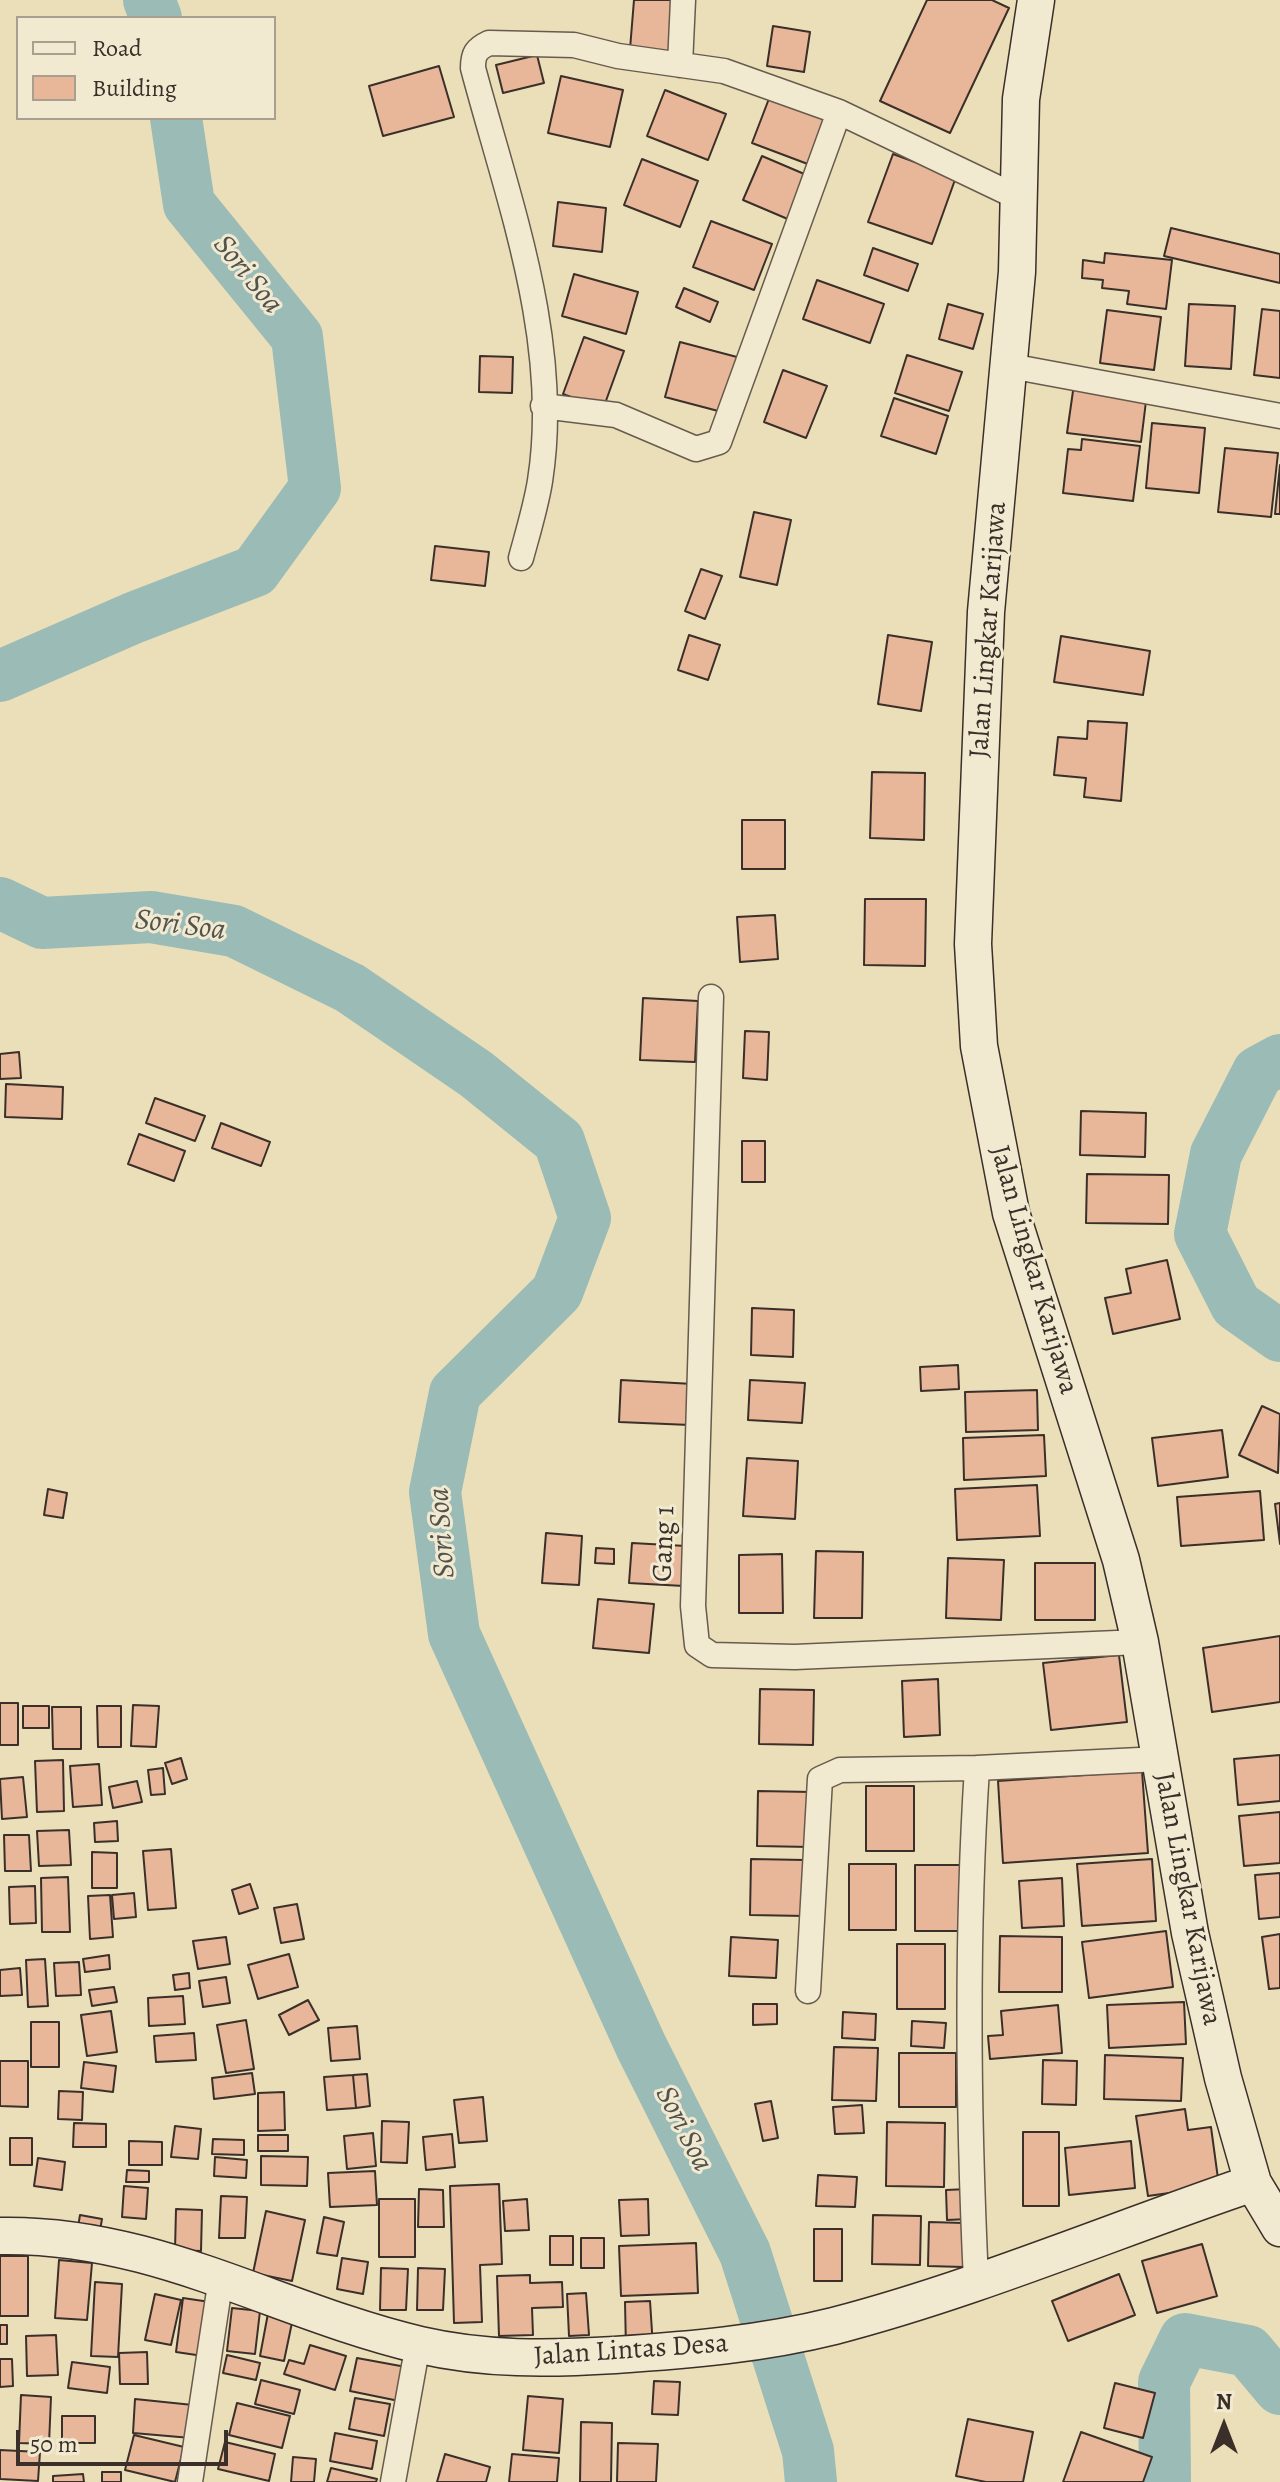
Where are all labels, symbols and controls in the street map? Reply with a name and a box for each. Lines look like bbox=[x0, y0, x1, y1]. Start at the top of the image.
legend bbox=[16, 16, 276, 120]
text: Road bbox=[92, 32, 142, 64]
text: Building bbox=[92, 72, 177, 104]
water label: Sori Soa bbox=[204, 228, 290, 322]
street label: Jalan Lingkar Karijawa bbox=[963, 501, 1015, 759]
water label: Sori Soa bbox=[133, 903, 227, 949]
street label: Jalan Lingkar Karijawa bbox=[981, 1142, 1085, 1398]
water label: Sori Soa bbox=[422, 1486, 464, 1580]
street label: Gang 1 bbox=[647, 1505, 683, 1583]
street label: Jalan Lingkar Karijawa bbox=[1146, 1770, 1228, 2028]
water label: Sori Soa bbox=[646, 2080, 720, 2178]
street label: Jalan Lintas Desa bbox=[532, 2327, 730, 2375]
north arrow bbox=[1184, 2386, 1264, 2466]
text: N bbox=[1216, 2387, 1232, 2417]
scale bar bbox=[20, 2414, 232, 2464]
text: 50 m bbox=[30, 2428, 78, 2460]

